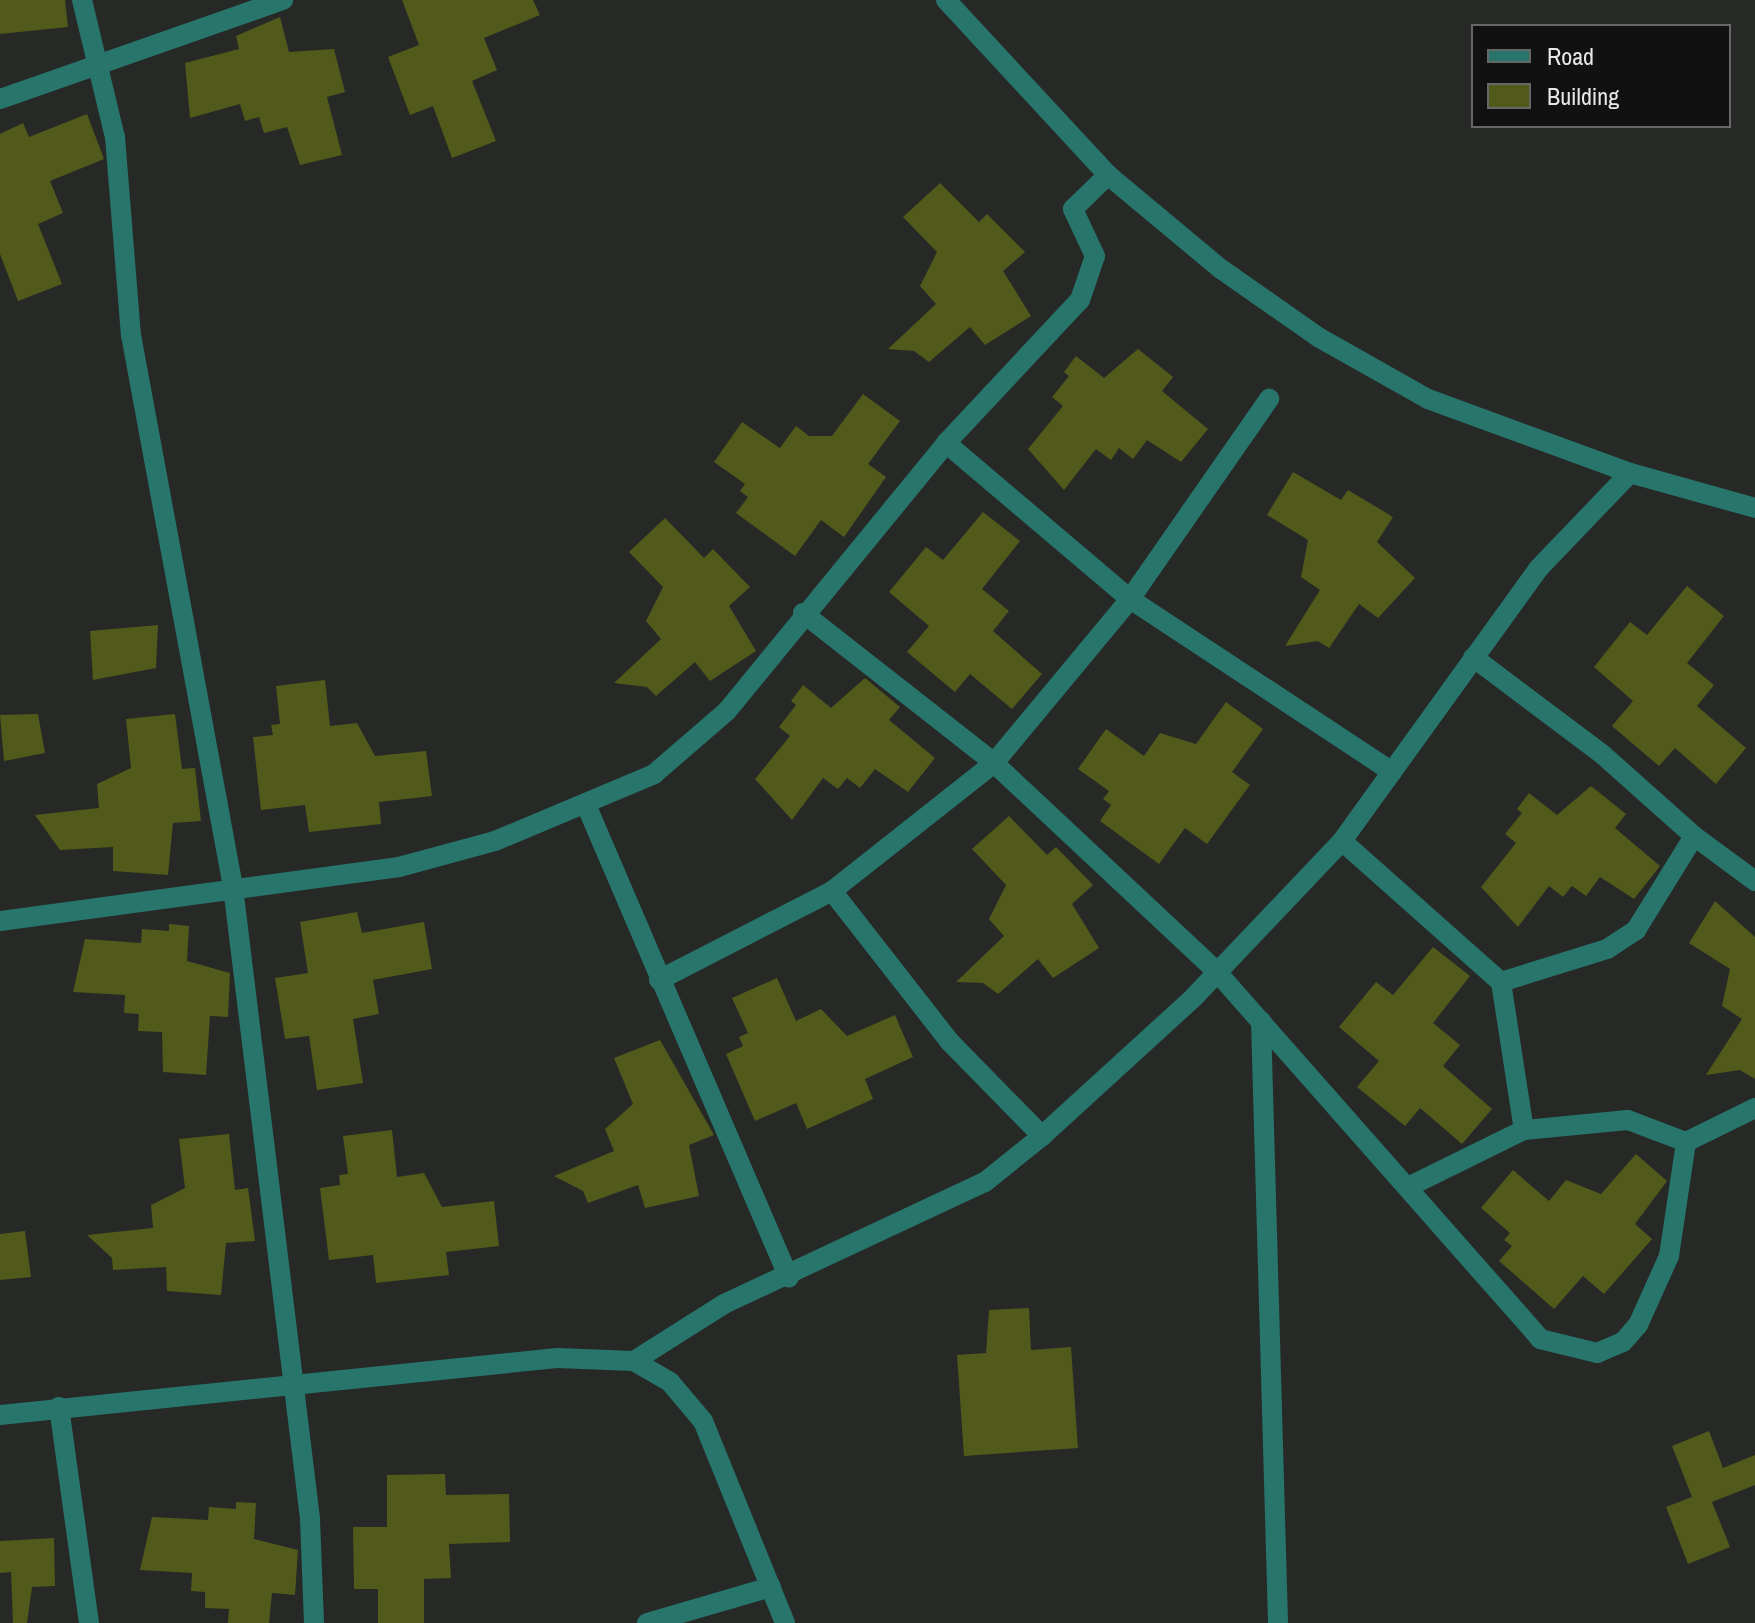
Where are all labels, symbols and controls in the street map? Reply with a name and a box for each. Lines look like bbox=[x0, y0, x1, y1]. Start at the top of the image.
legend bbox=[1471, 24, 1731, 128]
text: Road bbox=[1547, 40, 1594, 72]
text: Building bbox=[1547, 80, 1619, 112]

